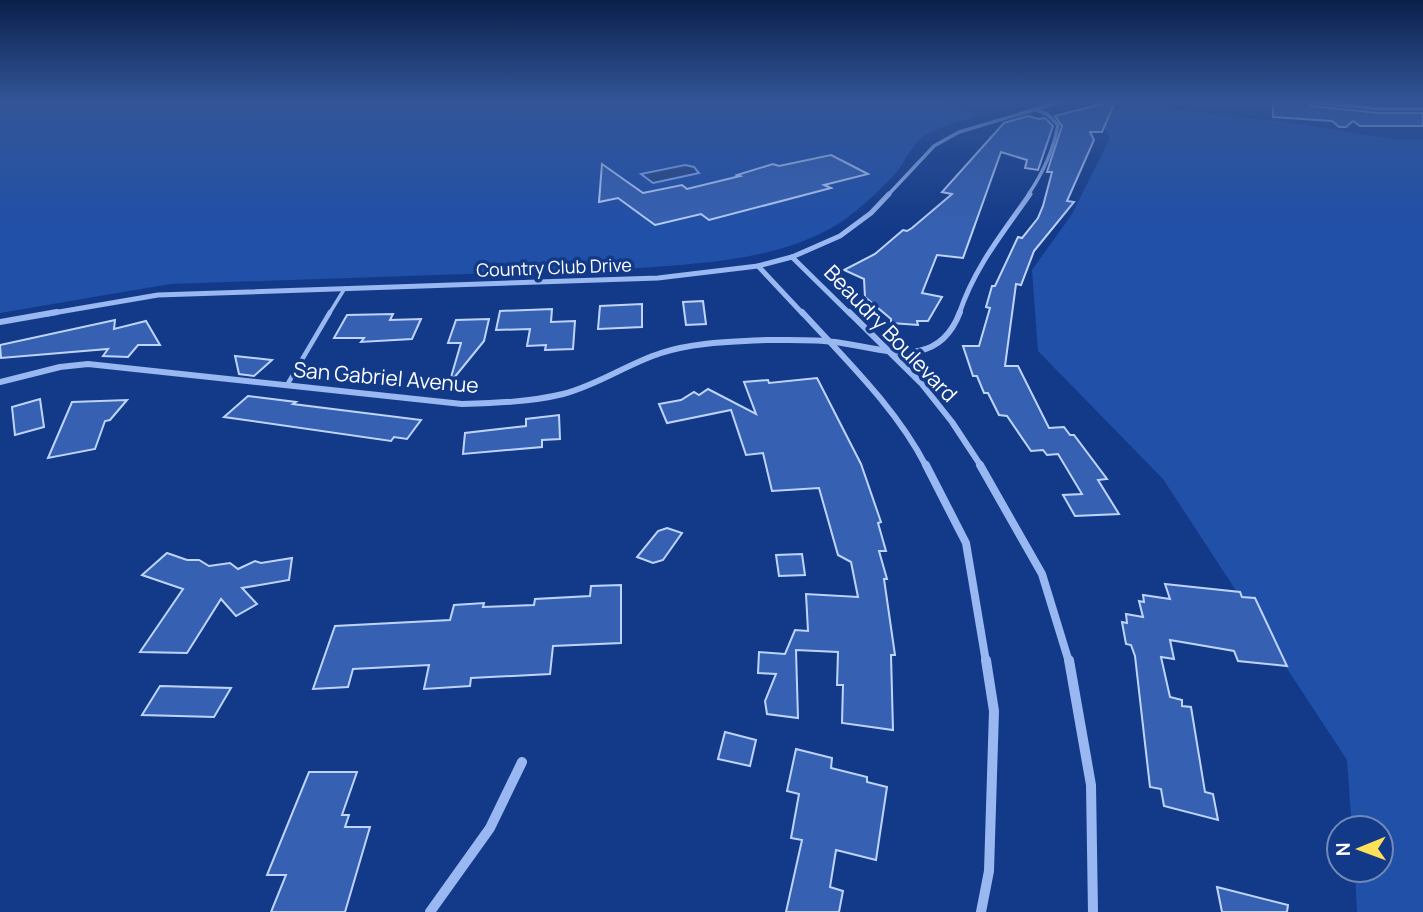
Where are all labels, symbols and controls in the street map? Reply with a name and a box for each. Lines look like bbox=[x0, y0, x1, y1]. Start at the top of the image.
street label: Country Club Drive bbox=[476, 252, 632, 282]
street label: Beaudry Boulevard bbox=[818, 258, 964, 408]
street label: San Gabriel Avenue bbox=[292, 355, 480, 399]
north arrow bbox=[1325, 814, 1395, 884]
text: N bbox=[1330, 842, 1356, 856]

